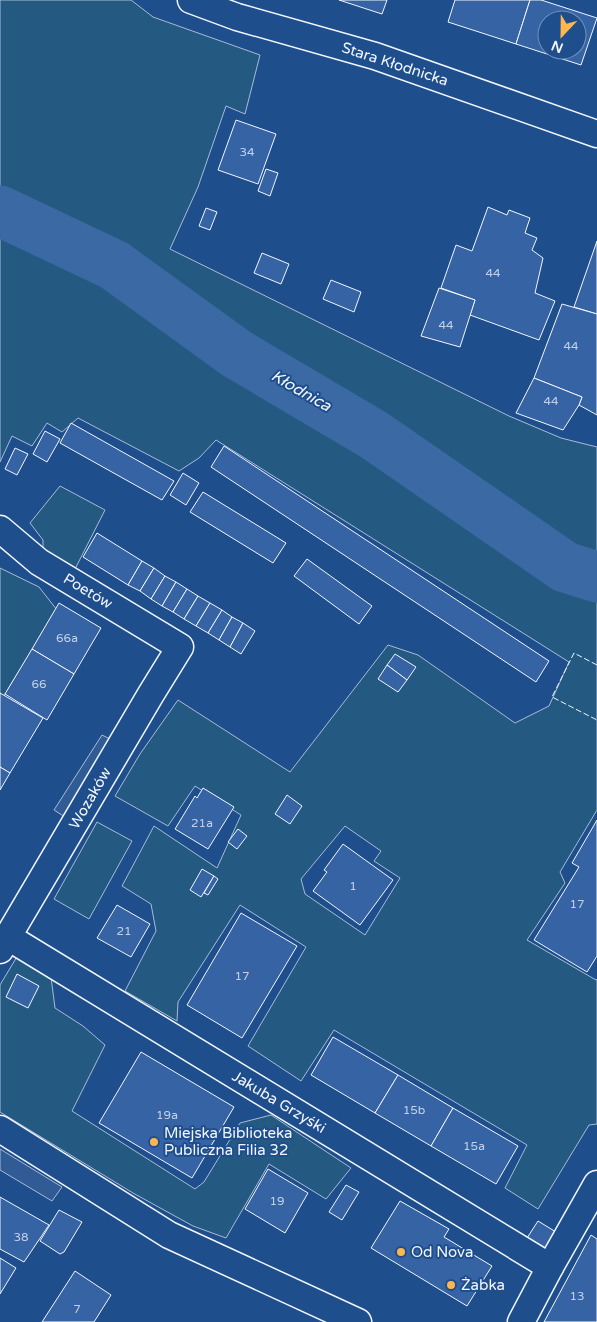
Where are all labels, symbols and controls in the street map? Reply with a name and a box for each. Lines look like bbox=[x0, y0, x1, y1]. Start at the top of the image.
north arrow bbox=[537, 10, 587, 60]
text: N bbox=[549, 37, 566, 57]
street label: Stara Kłodnicka bbox=[339, 38, 451, 90]
house number: 34 bbox=[239, 145, 255, 159]
house number: 44 bbox=[485, 266, 501, 280]
house number: 44 bbox=[438, 318, 454, 332]
house number: 44 bbox=[563, 339, 579, 353]
water label: Kłodnica bbox=[267, 366, 335, 417]
house number: 44 bbox=[543, 394, 559, 408]
street label: Poetów bbox=[60, 569, 116, 613]
house number: 66a bbox=[56, 631, 78, 645]
house number: 66 bbox=[31, 677, 47, 691]
street label: Wozaków bbox=[65, 764, 115, 832]
house number: 21a bbox=[191, 816, 213, 830]
house number: 1 bbox=[349, 879, 357, 893]
house number: 17 bbox=[569, 897, 585, 911]
house number: 21 bbox=[116, 924, 132, 938]
house number: 17 bbox=[234, 969, 250, 983]
street label: Jakuba Grzyśki bbox=[229, 1067, 329, 1137]
house number: 15b bbox=[403, 1103, 425, 1117]
house number: 19a bbox=[156, 1108, 178, 1122]
place label: Miejska Biblioteka Publiczna Filia 32 bbox=[164, 1124, 293, 1159]
marker: Miejska Biblioteka Publiczna Filia 32 bbox=[148, 1136, 160, 1148]
house number: 15a bbox=[463, 1139, 485, 1153]
house number: 19 bbox=[269, 1194, 285, 1208]
house number: 38 bbox=[13, 1230, 29, 1244]
place label: Od Nova bbox=[411, 1243, 473, 1261]
marker: Od Nova bbox=[395, 1246, 407, 1258]
place label: Żabka bbox=[461, 1276, 505, 1294]
marker: Żabka bbox=[445, 1279, 457, 1291]
house number: 13 bbox=[569, 1289, 585, 1303]
house number: 7 bbox=[73, 1302, 81, 1316]

